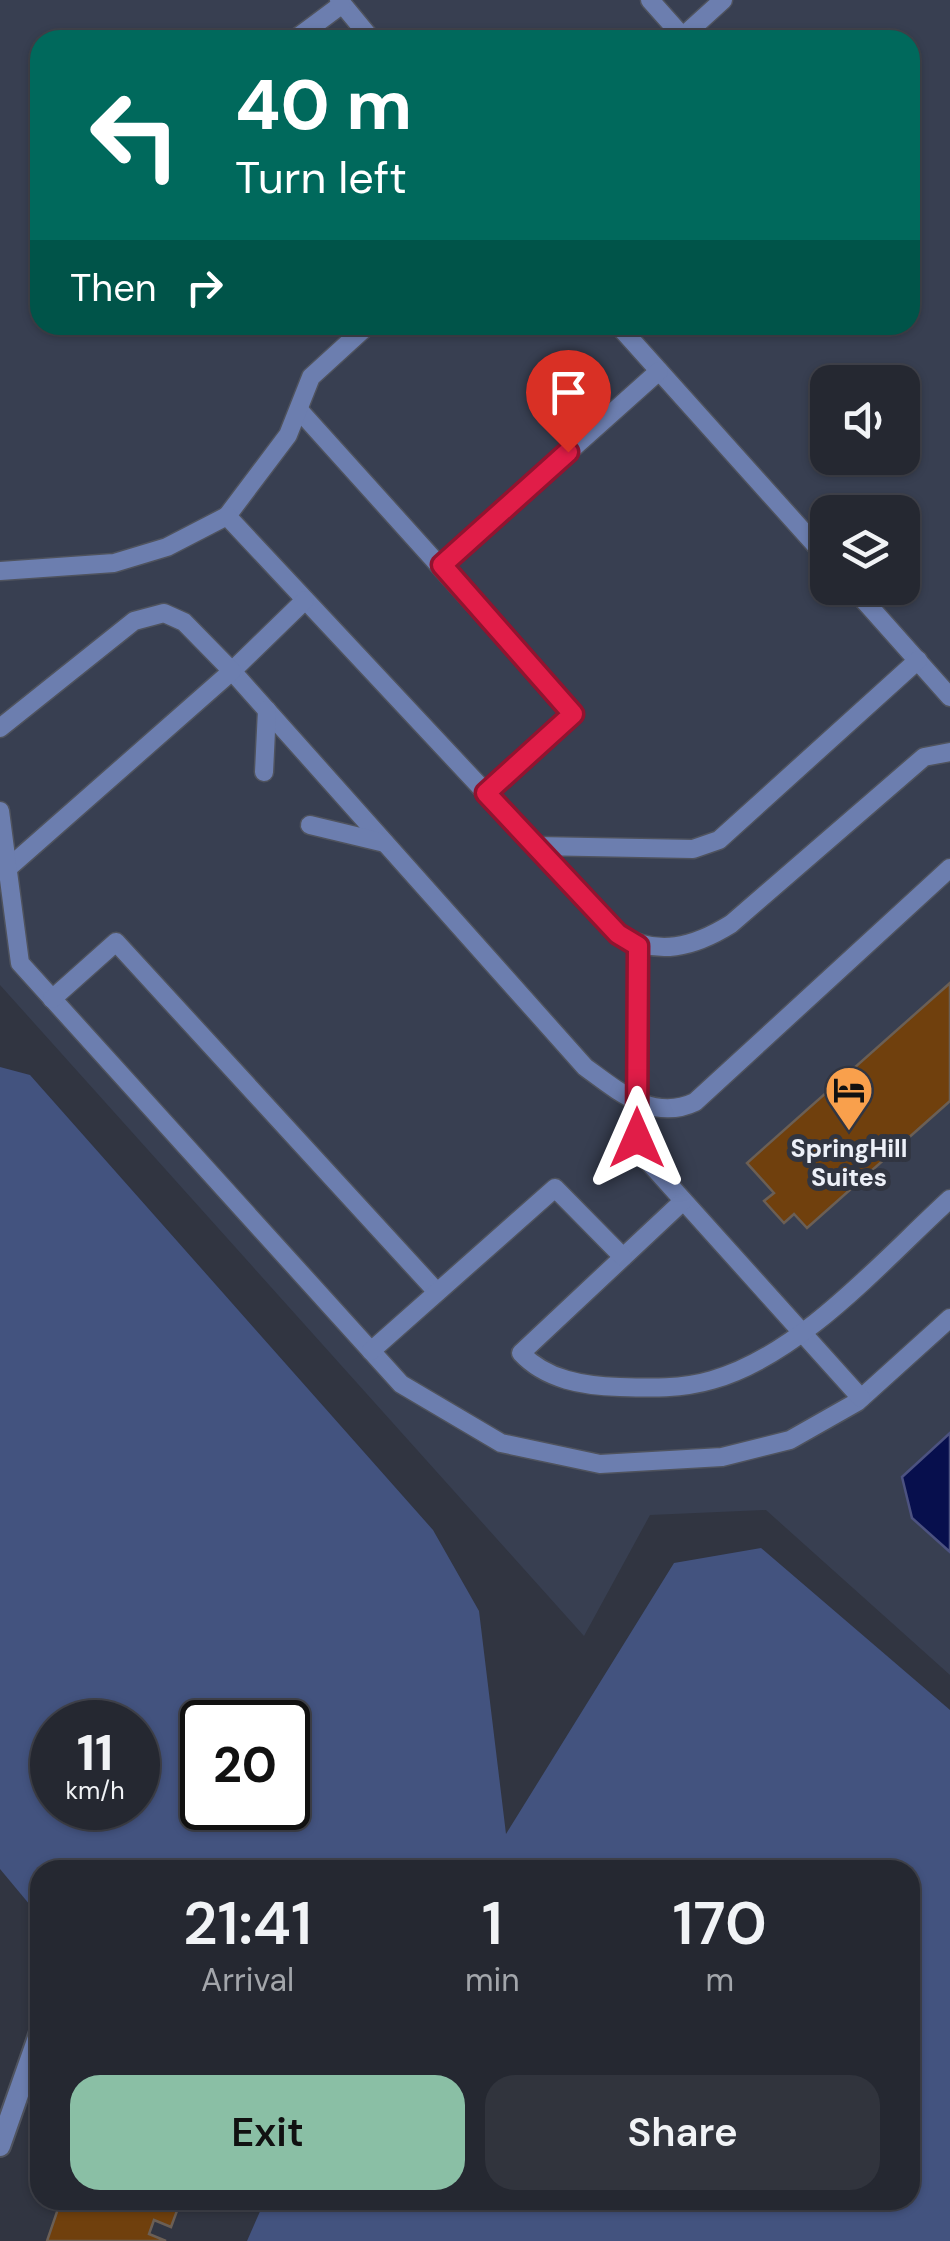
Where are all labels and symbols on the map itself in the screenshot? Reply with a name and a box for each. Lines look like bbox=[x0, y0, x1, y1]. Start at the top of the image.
pin bbox=[526, 350, 611, 453]
hotel icon: SpringHill Suites bbox=[823, 1064, 875, 1132]
position arrow bbox=[585, 1086, 689, 1190]
place label: SpringHill Suites bbox=[791, 1132, 907, 1194]
speed limit sign: 20 bbox=[180, 1700, 310, 1830]

